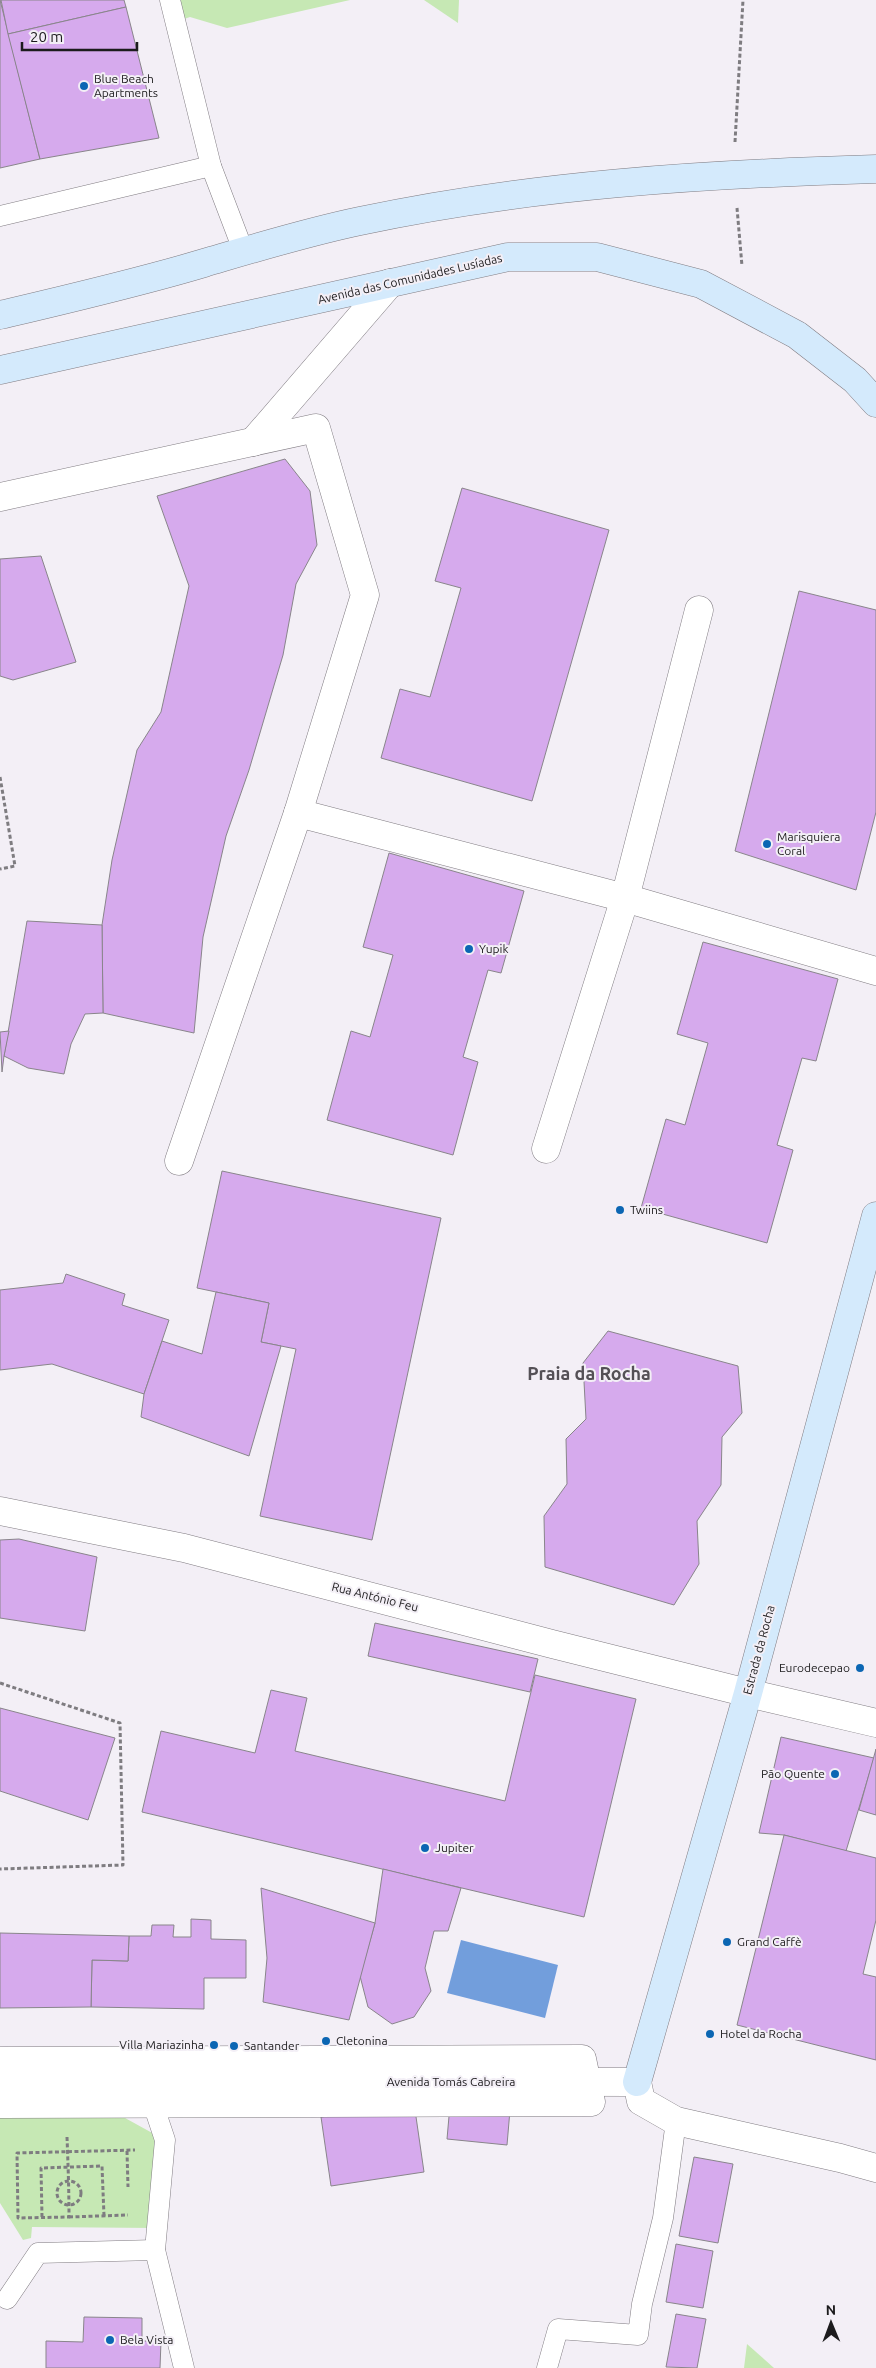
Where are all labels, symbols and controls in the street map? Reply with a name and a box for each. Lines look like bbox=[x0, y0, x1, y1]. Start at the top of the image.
scale bar bbox=[22, 20, 138, 52]
text: 20 m bbox=[30, 28, 63, 45]
place label: Blue Beach Apartments bbox=[94, 72, 158, 99]
marker: Blue Beach Apartments bbox=[78, 80, 90, 92]
street label: Avenida das Comunidades Lusíadas bbox=[316, 251, 503, 306]
place label: Marisquiera Coral bbox=[777, 830, 840, 857]
marker: Marisquiera Coral bbox=[761, 838, 773, 850]
place label: Yupik bbox=[479, 942, 509, 955]
marker: Yupik bbox=[463, 943, 475, 955]
place label: Twiins bbox=[630, 1203, 663, 1216]
marker: Twiins bbox=[614, 1204, 626, 1216]
district label: Praia da Rocha bbox=[527, 1363, 651, 1383]
street label: Rua António Feu bbox=[330, 1579, 420, 1614]
street label: Estrada da Rocha bbox=[740, 1604, 777, 1696]
place label: Eurodecepao bbox=[779, 1661, 850, 1674]
marker: Eurodecepao bbox=[854, 1662, 866, 1674]
place label: Pão Quente bbox=[761, 1767, 825, 1780]
marker: Pão Quente bbox=[829, 1768, 841, 1780]
place label: Jupiter bbox=[435, 1841, 474, 1854]
marker: Jupiter bbox=[419, 1842, 431, 1854]
place label: Grand Caffè bbox=[737, 1935, 802, 1948]
marker: Grand Caffè bbox=[721, 1936, 733, 1948]
place label: Hotel da Rocha bbox=[720, 2027, 802, 2040]
marker: Hotel da Rocha bbox=[704, 2028, 716, 2040]
place label: Cletonina bbox=[336, 2034, 388, 2047]
marker: Cletonina bbox=[320, 2035, 332, 2047]
place label: Villa Mariazinha bbox=[119, 2038, 204, 2051]
marker: Villa Mariazinha bbox=[208, 2039, 220, 2051]
place label: Santander bbox=[244, 2039, 300, 2052]
marker: Santander bbox=[228, 2040, 240, 2052]
street label: Avenida Tomás Cabreira bbox=[387, 2075, 515, 2088]
north arrow bbox=[806, 2298, 856, 2348]
text: N bbox=[825, 2302, 836, 2318]
place label: Bela Vista bbox=[120, 2333, 173, 2346]
marker: Bela Vista bbox=[104, 2334, 116, 2346]

